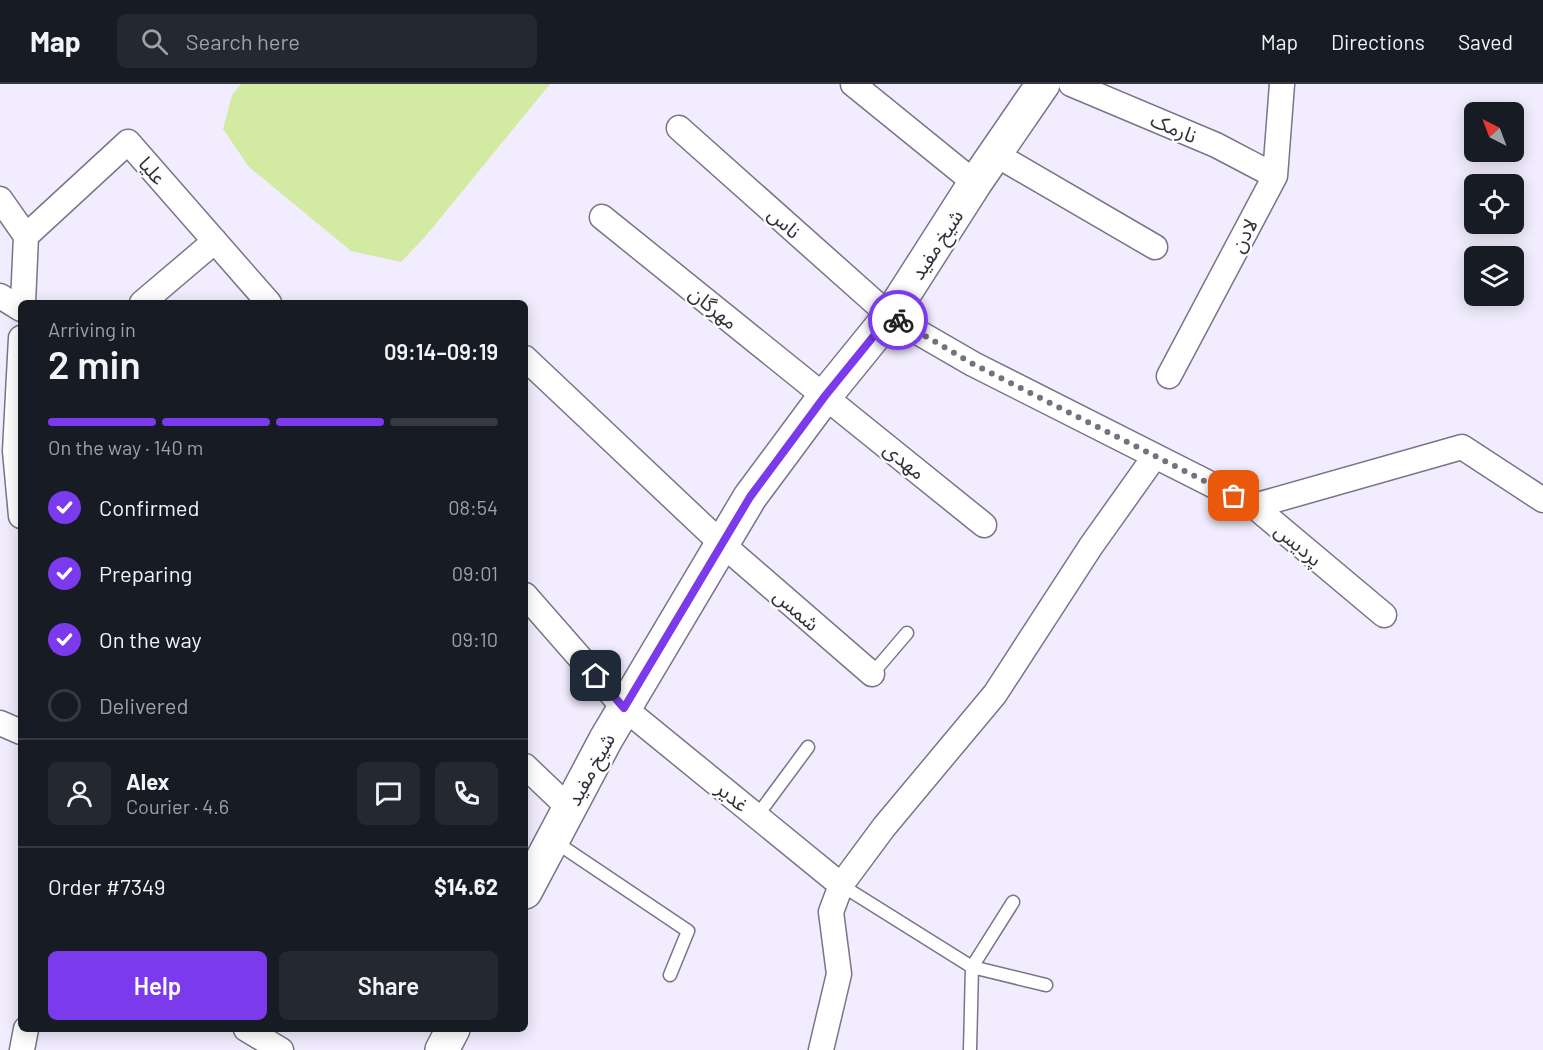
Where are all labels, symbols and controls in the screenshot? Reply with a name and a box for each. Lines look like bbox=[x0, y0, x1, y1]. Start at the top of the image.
search box bbox=[117, 14, 537, 68]
text: Map bbox=[30, 24, 81, 58]
icon: search bbox=[138, 25, 171, 58]
text: Search here bbox=[186, 28, 300, 54]
text: Map bbox=[1261, 29, 1298, 54]
text: Directions bbox=[1331, 29, 1425, 54]
text: Saved bbox=[1458, 29, 1513, 54]
north arrow bbox=[1464, 102, 1524, 162]
map controls bbox=[1464, 102, 1524, 306]
street label: نارمک bbox=[1147, 107, 1201, 148]
street label: علیا bbox=[134, 151, 172, 189]
button: locate bbox=[1464, 174, 1524, 234]
street label: ناس bbox=[763, 201, 806, 244]
street label: شیخ مفید bbox=[905, 204, 971, 286]
street label: لادن bbox=[1224, 214, 1263, 257]
button: layers bbox=[1464, 246, 1524, 306]
street label: مهرگان bbox=[684, 280, 743, 335]
courier bbox=[868, 290, 928, 350]
icon: bike bbox=[882, 304, 915, 337]
text: Arriving in bbox=[48, 317, 136, 341]
text: 09:14–09:19 bbox=[384, 338, 498, 364]
text: 2 min bbox=[48, 340, 141, 387]
text: On the way · 140 m bbox=[48, 435, 203, 459]
street label: مهدی bbox=[879, 436, 931, 485]
pin bbox=[1208, 470, 1259, 521]
icon: bag bbox=[1217, 479, 1250, 512]
icon: check bbox=[48, 491, 81, 524]
text: Confirmed bbox=[99, 494, 199, 520]
text: 08:54 bbox=[448, 495, 498, 519]
street label: پردیس bbox=[1269, 517, 1327, 572]
icon: check bbox=[48, 557, 81, 590]
text: Preparing bbox=[99, 560, 192, 586]
text: 09:01 bbox=[452, 561, 498, 585]
street label: شمس bbox=[769, 583, 825, 636]
icon: check bbox=[48, 623, 81, 656]
text: On the way bbox=[99, 626, 202, 652]
text: 09:10 bbox=[451, 627, 498, 651]
pin bbox=[570, 650, 621, 701]
icon: home bbox=[579, 659, 612, 692]
text: Delivered bbox=[99, 692, 188, 718]
street label: شیخ مفید bbox=[561, 729, 623, 811]
button: person bbox=[48, 762, 111, 825]
button: chat bbox=[357, 762, 420, 825]
button: phone bbox=[435, 762, 498, 825]
text: Alex bbox=[126, 768, 169, 794]
street label: غدیر bbox=[711, 775, 754, 817]
text: Courier · 4.6 bbox=[126, 794, 229, 818]
text: Order #7349 bbox=[48, 873, 166, 899]
text: $14.62 bbox=[434, 873, 498, 899]
button: Help bbox=[48, 951, 267, 1020]
button: Share bbox=[279, 951, 498, 1020]

